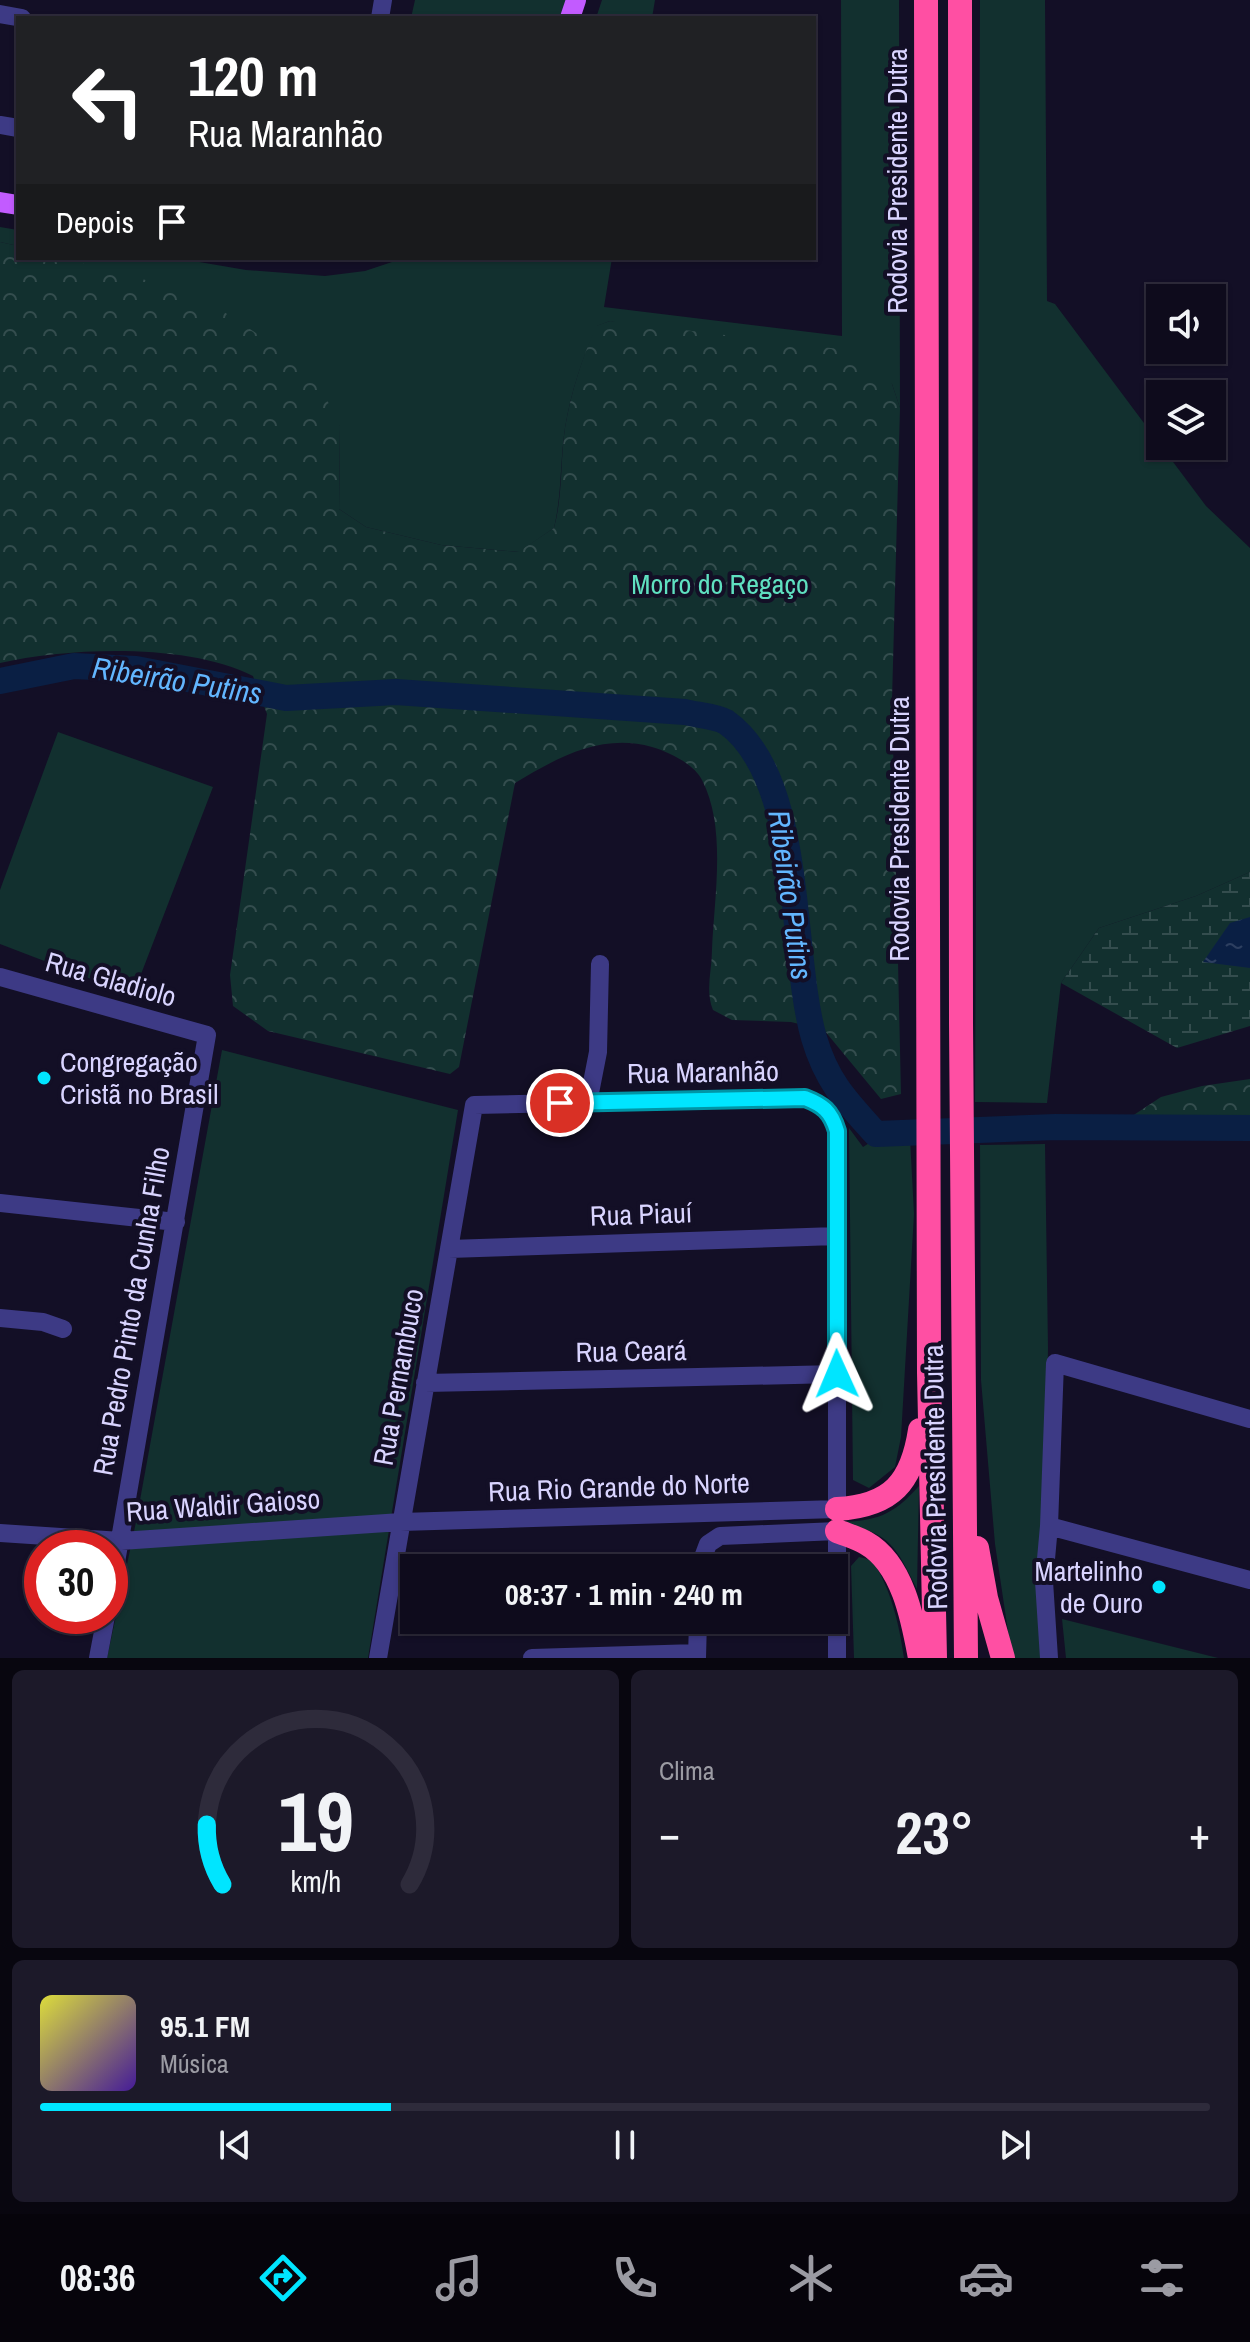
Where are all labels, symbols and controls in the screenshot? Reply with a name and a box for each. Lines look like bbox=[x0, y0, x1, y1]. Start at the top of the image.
text: 120 m bbox=[188, 38, 318, 113]
icon: left bbox=[56, 48, 160, 152]
street label: Rodovia Presidente Dutra bbox=[878, 48, 916, 314]
text: Rua Maranhão bbox=[188, 110, 383, 158]
icon: arrive bbox=[150, 200, 194, 244]
text: Depois bbox=[56, 202, 134, 242]
map controls bbox=[1146, 284, 1226, 460]
button: sound bbox=[1146, 284, 1226, 364]
button: layers bbox=[1146, 380, 1226, 460]
park label: Morro do Regaço bbox=[631, 565, 809, 603]
water label: Ribeirão Putins bbox=[90, 647, 265, 713]
street label: Rodovia Presidente Dutra bbox=[880, 696, 918, 962]
water label: Ribeirão Putins bbox=[759, 807, 823, 982]
street label: Rua Gladiolo bbox=[41, 942, 181, 1016]
place label: Congregação Cristã no Brasil bbox=[60, 1043, 218, 1113]
street label: Rua Maranhão bbox=[627, 1052, 779, 1092]
marker: Congregação Cristã no Brasil bbox=[35, 1069, 53, 1087]
pin bbox=[526, 1069, 594, 1137]
icon: arrive bbox=[538, 1081, 582, 1125]
street label: Rua Pedro Pinto da Cunha Filho bbox=[83, 1144, 179, 1478]
street label: Rua Piauí bbox=[589, 1193, 693, 1235]
street label: Rua Pernambuco bbox=[364, 1286, 432, 1468]
street label: Rua Ceará bbox=[575, 1331, 687, 1371]
position arrow bbox=[795, 1332, 879, 1416]
street label: Rodovia Presidente Dutra bbox=[914, 1344, 956, 1610]
street label: Rua Rio Grande do Norte bbox=[488, 1463, 750, 1511]
street label: Rua Waldir Gaioso bbox=[125, 1479, 321, 1531]
speed limit sign: 30 bbox=[24, 1530, 128, 1634]
place label: Martelinho de Ouro bbox=[1035, 1552, 1143, 1622]
text: 08:37 · 1 min · 240 m bbox=[505, 1574, 743, 1614]
marker: Martelinho de Ouro bbox=[1150, 1578, 1168, 1596]
text: Clima bbox=[659, 1753, 715, 1788]
text: 19 bbox=[278, 1765, 353, 1877]
text: 23° bbox=[895, 1792, 974, 1873]
text: − bbox=[659, 1803, 680, 1863]
text: + bbox=[1189, 1803, 1210, 1863]
text: km/h bbox=[290, 1862, 341, 1901]
text: 95.1 FM bbox=[160, 2006, 250, 2046]
text: Música bbox=[160, 2046, 229, 2081]
icon: previous bbox=[213, 2123, 257, 2167]
icon: pause bbox=[603, 2123, 647, 2167]
icon: next bbox=[993, 2123, 1037, 2167]
icon: directions bbox=[255, 2250, 311, 2306]
icon: music bbox=[431, 2250, 487, 2306]
icon: phone bbox=[607, 2250, 663, 2306]
icon: climate bbox=[783, 2250, 839, 2306]
icon: car bbox=[958, 2250, 1014, 2306]
icon: filters bbox=[1134, 2250, 1190, 2306]
text: 08:36 bbox=[60, 2254, 135, 2302]

